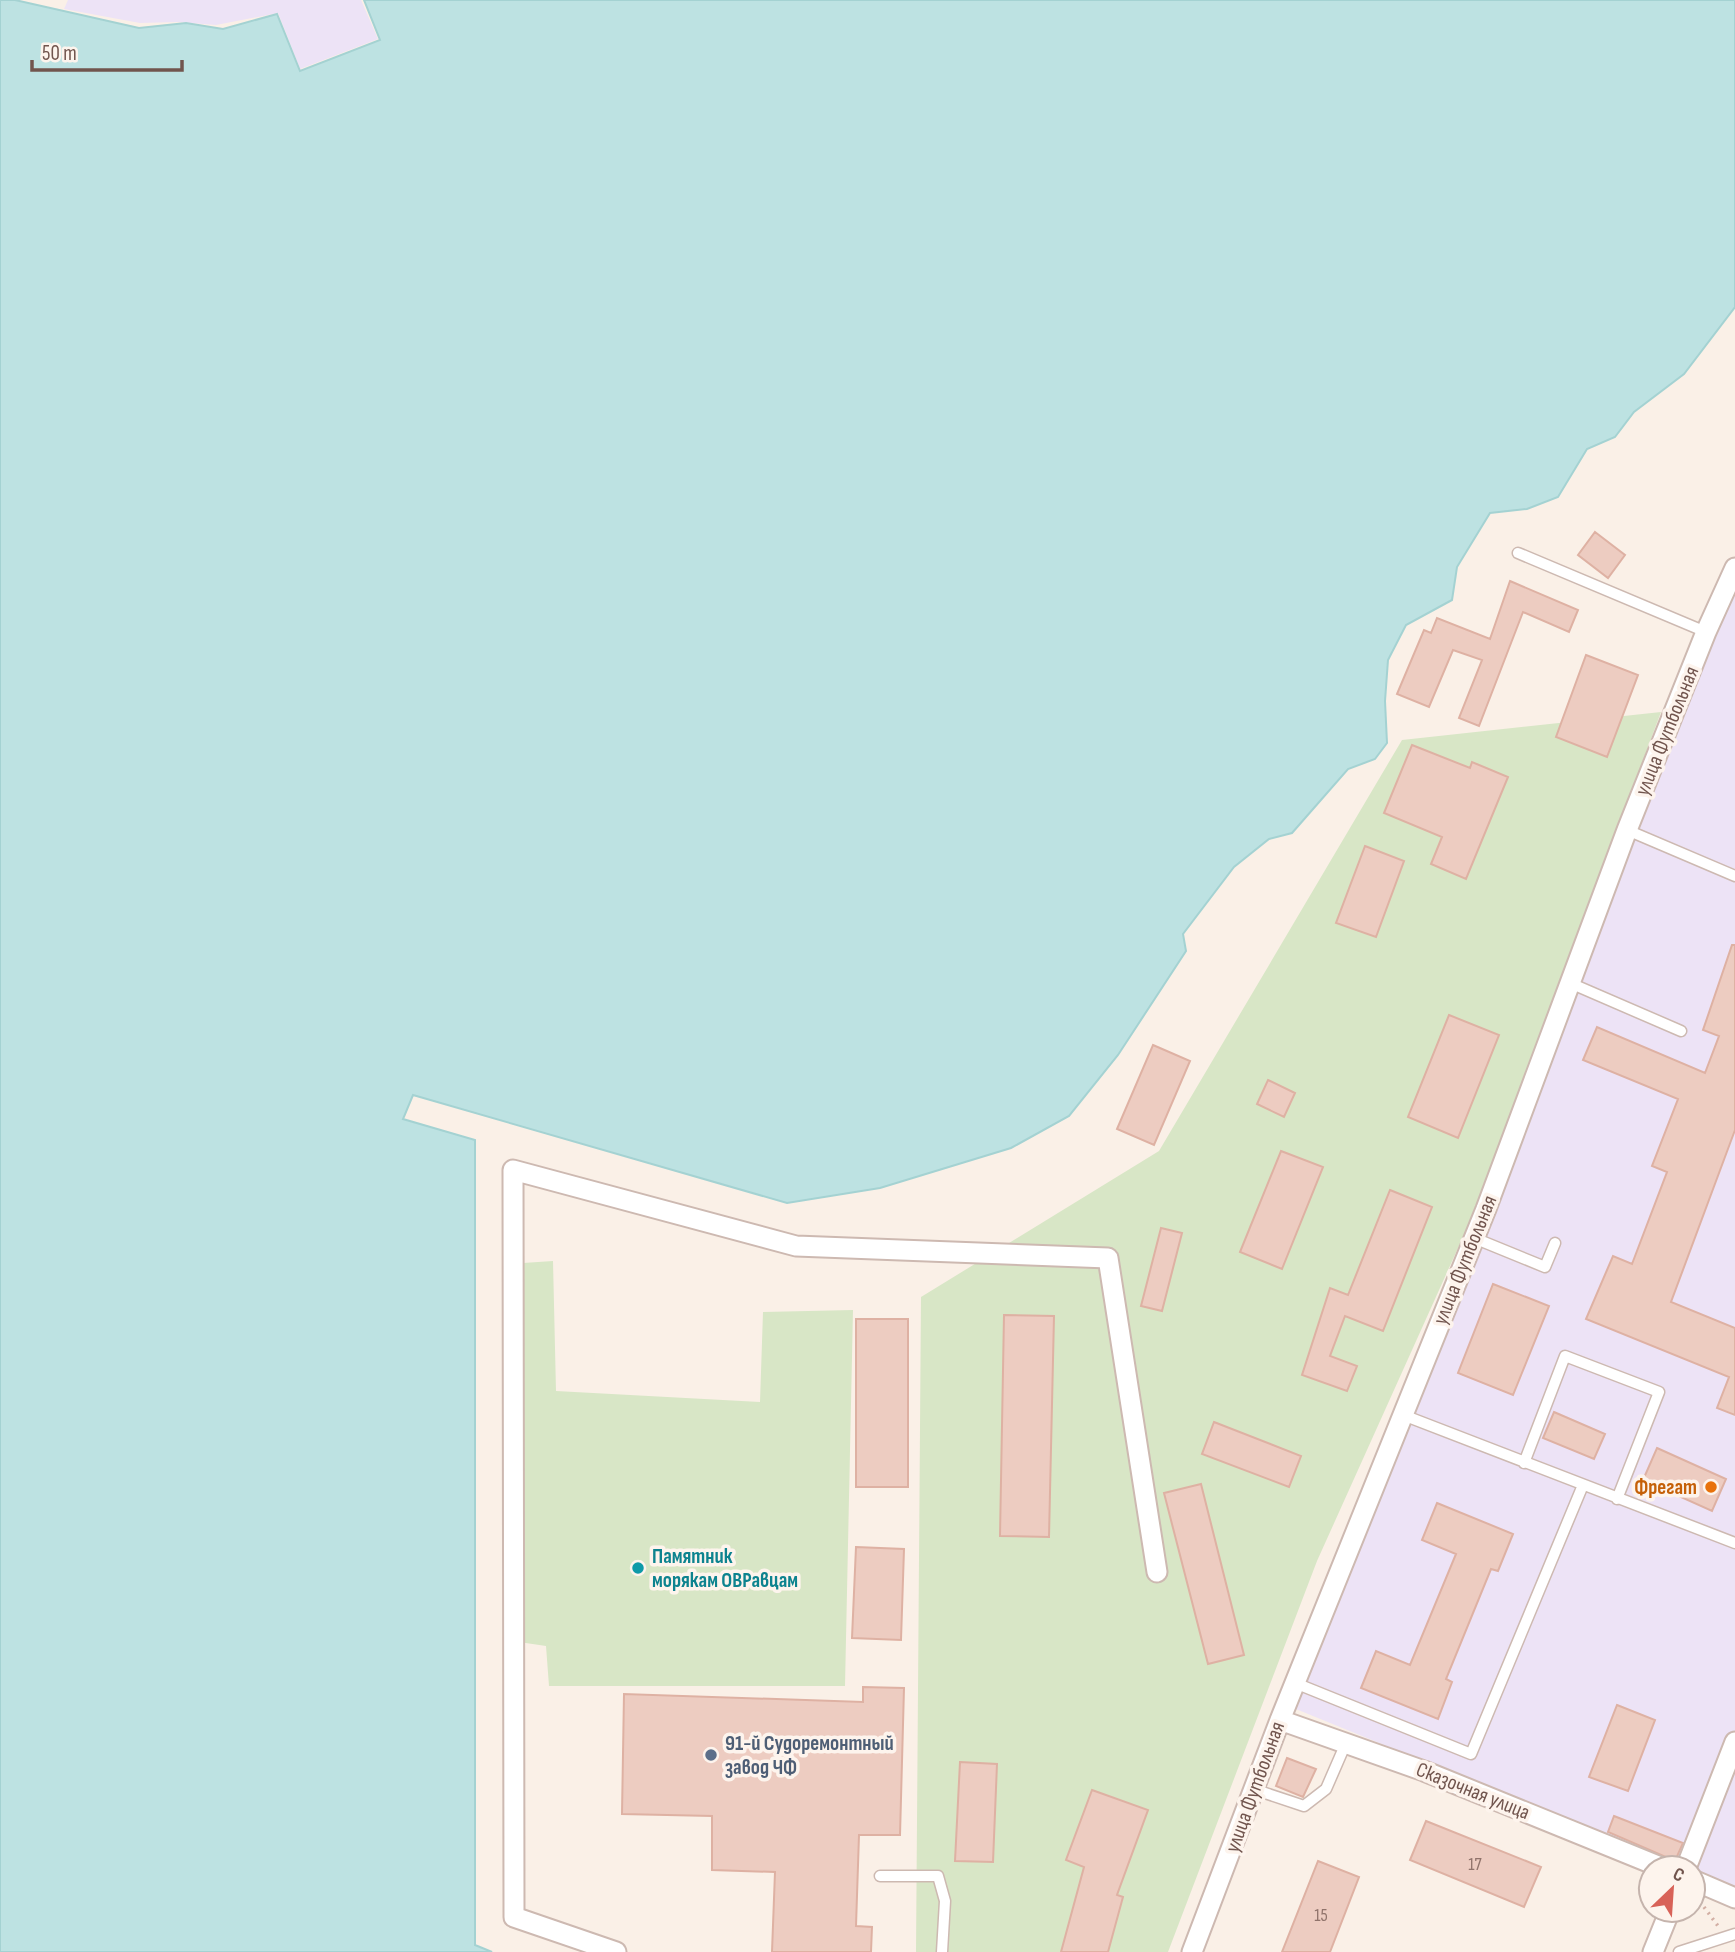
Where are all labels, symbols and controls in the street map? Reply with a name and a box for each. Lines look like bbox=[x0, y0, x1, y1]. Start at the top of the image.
scale bar bbox=[32, 28, 182, 72]
text: 50 m bbox=[42, 41, 77, 66]
street label: улица Футбольная bbox=[1630, 663, 1704, 799]
street label: улица Футбольная bbox=[1428, 1192, 1502, 1328]
place label: Фрегат bbox=[1634, 1475, 1697, 1500]
marker: Фрегат bbox=[1703, 1479, 1719, 1495]
place label: Памятник морякам ОВРавцам bbox=[652, 1544, 798, 1593]
marker: Памятник морякам ОВРавцам bbox=[630, 1560, 646, 1576]
street label: улица Футбольная bbox=[1220, 1718, 1290, 1856]
place label: 91-й Судоремонтный завод ЧФ bbox=[725, 1731, 894, 1780]
marker: 91-й Судоремонтный завод ЧФ bbox=[703, 1747, 719, 1763]
street label: Сказочная улица bbox=[1413, 1757, 1533, 1825]
house number: 17 bbox=[1468, 1854, 1483, 1875]
north arrow bbox=[1637, 1854, 1707, 1924]
text: С bbox=[1669, 1862, 1688, 1888]
house number: 15 bbox=[1314, 1905, 1328, 1926]

